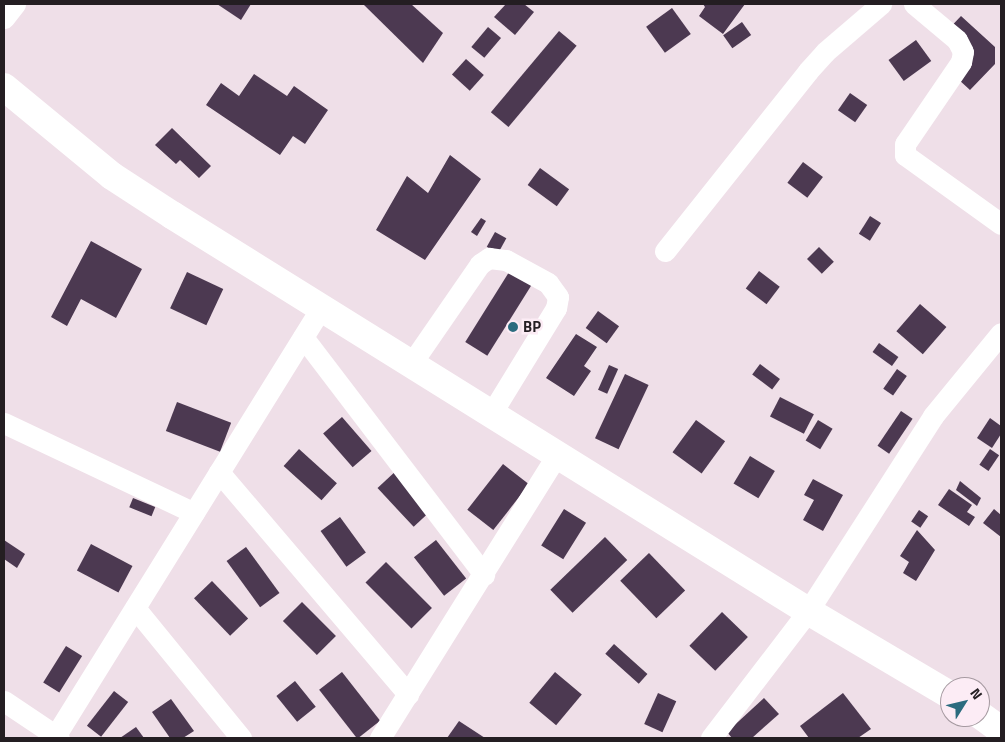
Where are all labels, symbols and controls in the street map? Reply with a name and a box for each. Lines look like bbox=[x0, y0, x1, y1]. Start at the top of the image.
place label: BP bbox=[523, 318, 541, 336]
marker: BP bbox=[507, 321, 519, 333]
north arrow bbox=[940, 677, 990, 727]
text: N bbox=[965, 683, 988, 704]

